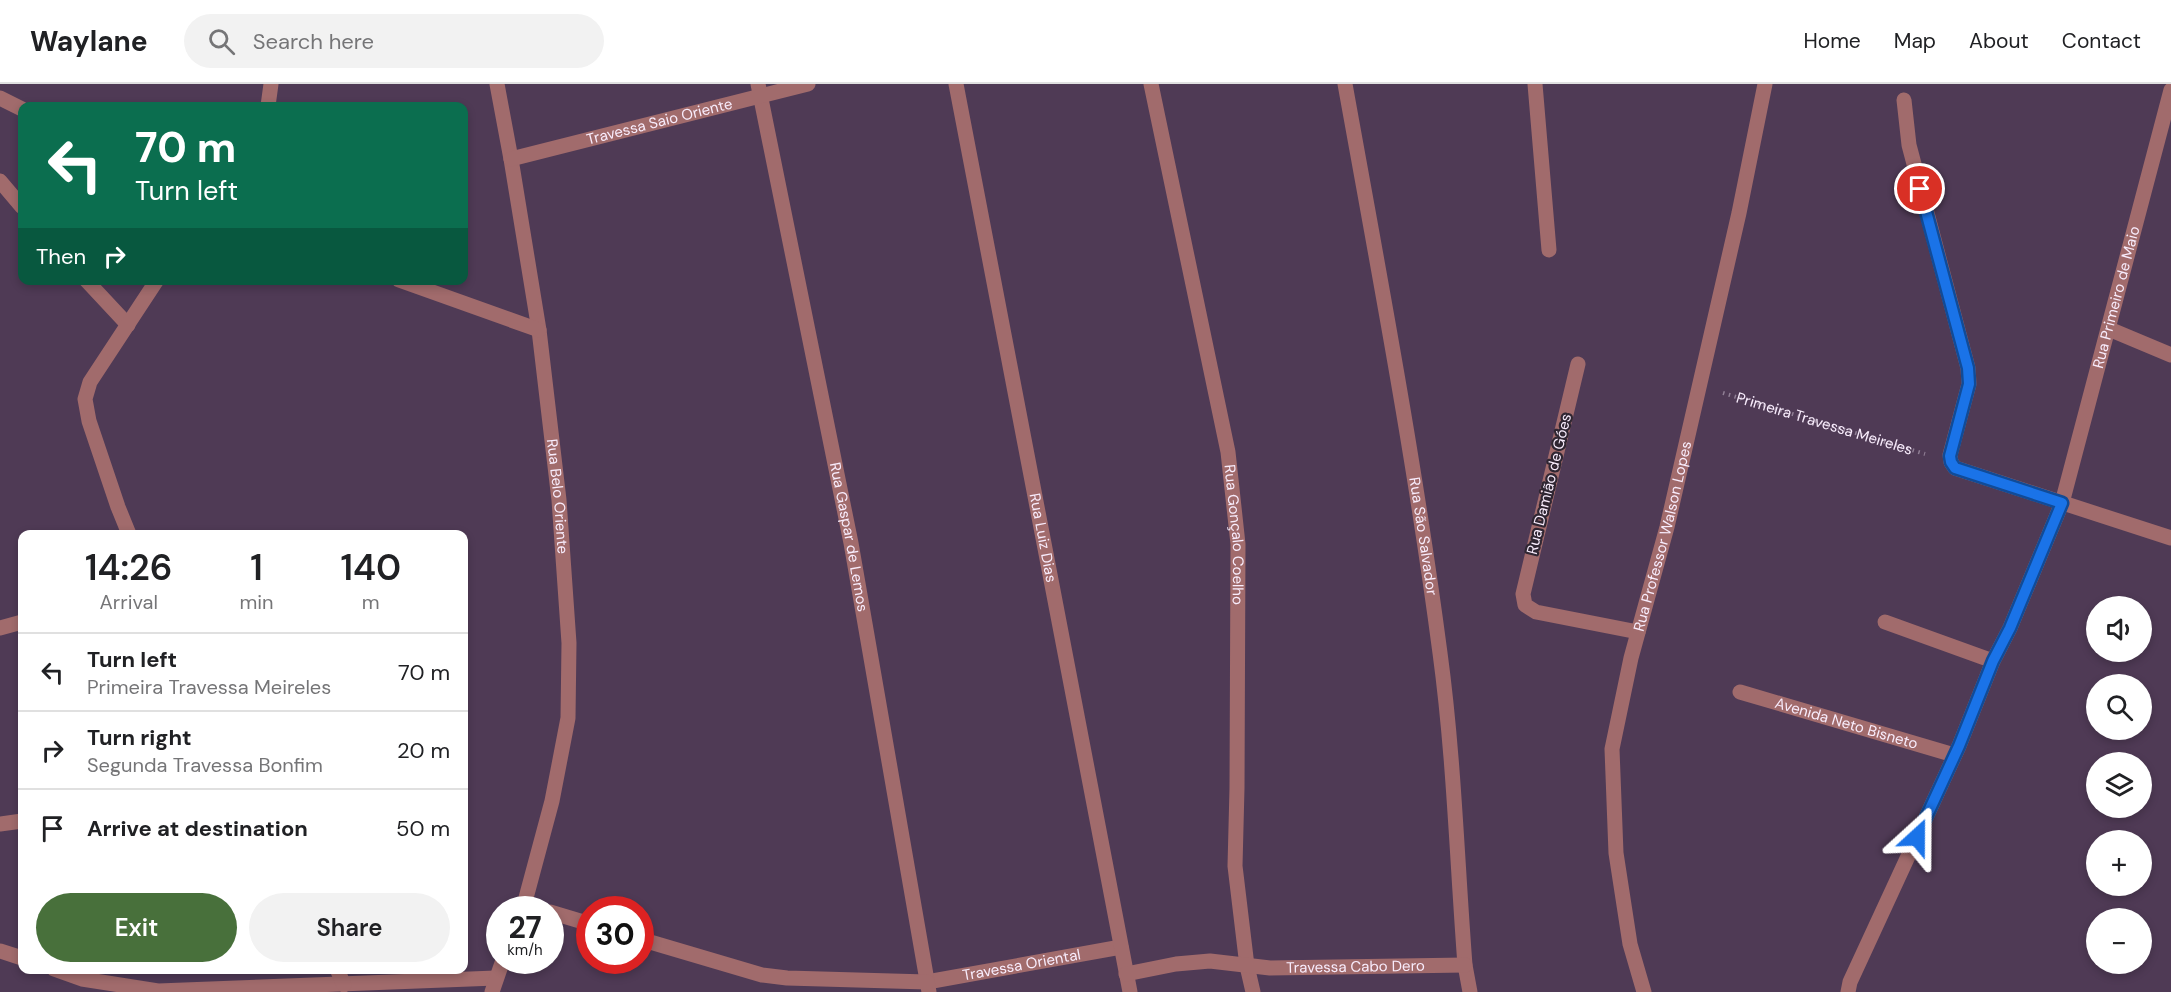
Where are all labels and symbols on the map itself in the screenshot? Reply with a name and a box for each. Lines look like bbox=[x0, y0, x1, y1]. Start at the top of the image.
street label: Travessa Saio Oriente bbox=[584, 93, 734, 150]
pin bbox=[1894, 163, 1945, 214]
street label: Rua Primeiro de Maio bbox=[2088, 224, 2145, 371]
street label: Primeira Travessa Meireles bbox=[1734, 388, 1915, 460]
street label: Rua Damião de Góes bbox=[1522, 412, 1576, 556]
street label: Rua Belo Oriente bbox=[542, 438, 573, 555]
street label: Rua Professor Walson Lopes bbox=[1629, 439, 1696, 634]
street label: Rua Gaspar de Lemos bbox=[825, 460, 873, 613]
street label: Rua Gonçalo Coelho bbox=[1219, 464, 1248, 605]
street label: Rua São Salvador bbox=[1404, 476, 1442, 597]
street label: Rua Luiz Dias bbox=[1025, 491, 1061, 584]
street label: Avenida Neto Bisneto bbox=[1773, 693, 1920, 754]
position arrow bbox=[1885, 805, 1949, 869]
speed limit sign: 30 bbox=[576, 896, 654, 974]
street label: Travessa Oriental bbox=[961, 944, 1082, 985]
street label: Travessa Cabo Dero bbox=[1286, 956, 1425, 978]

